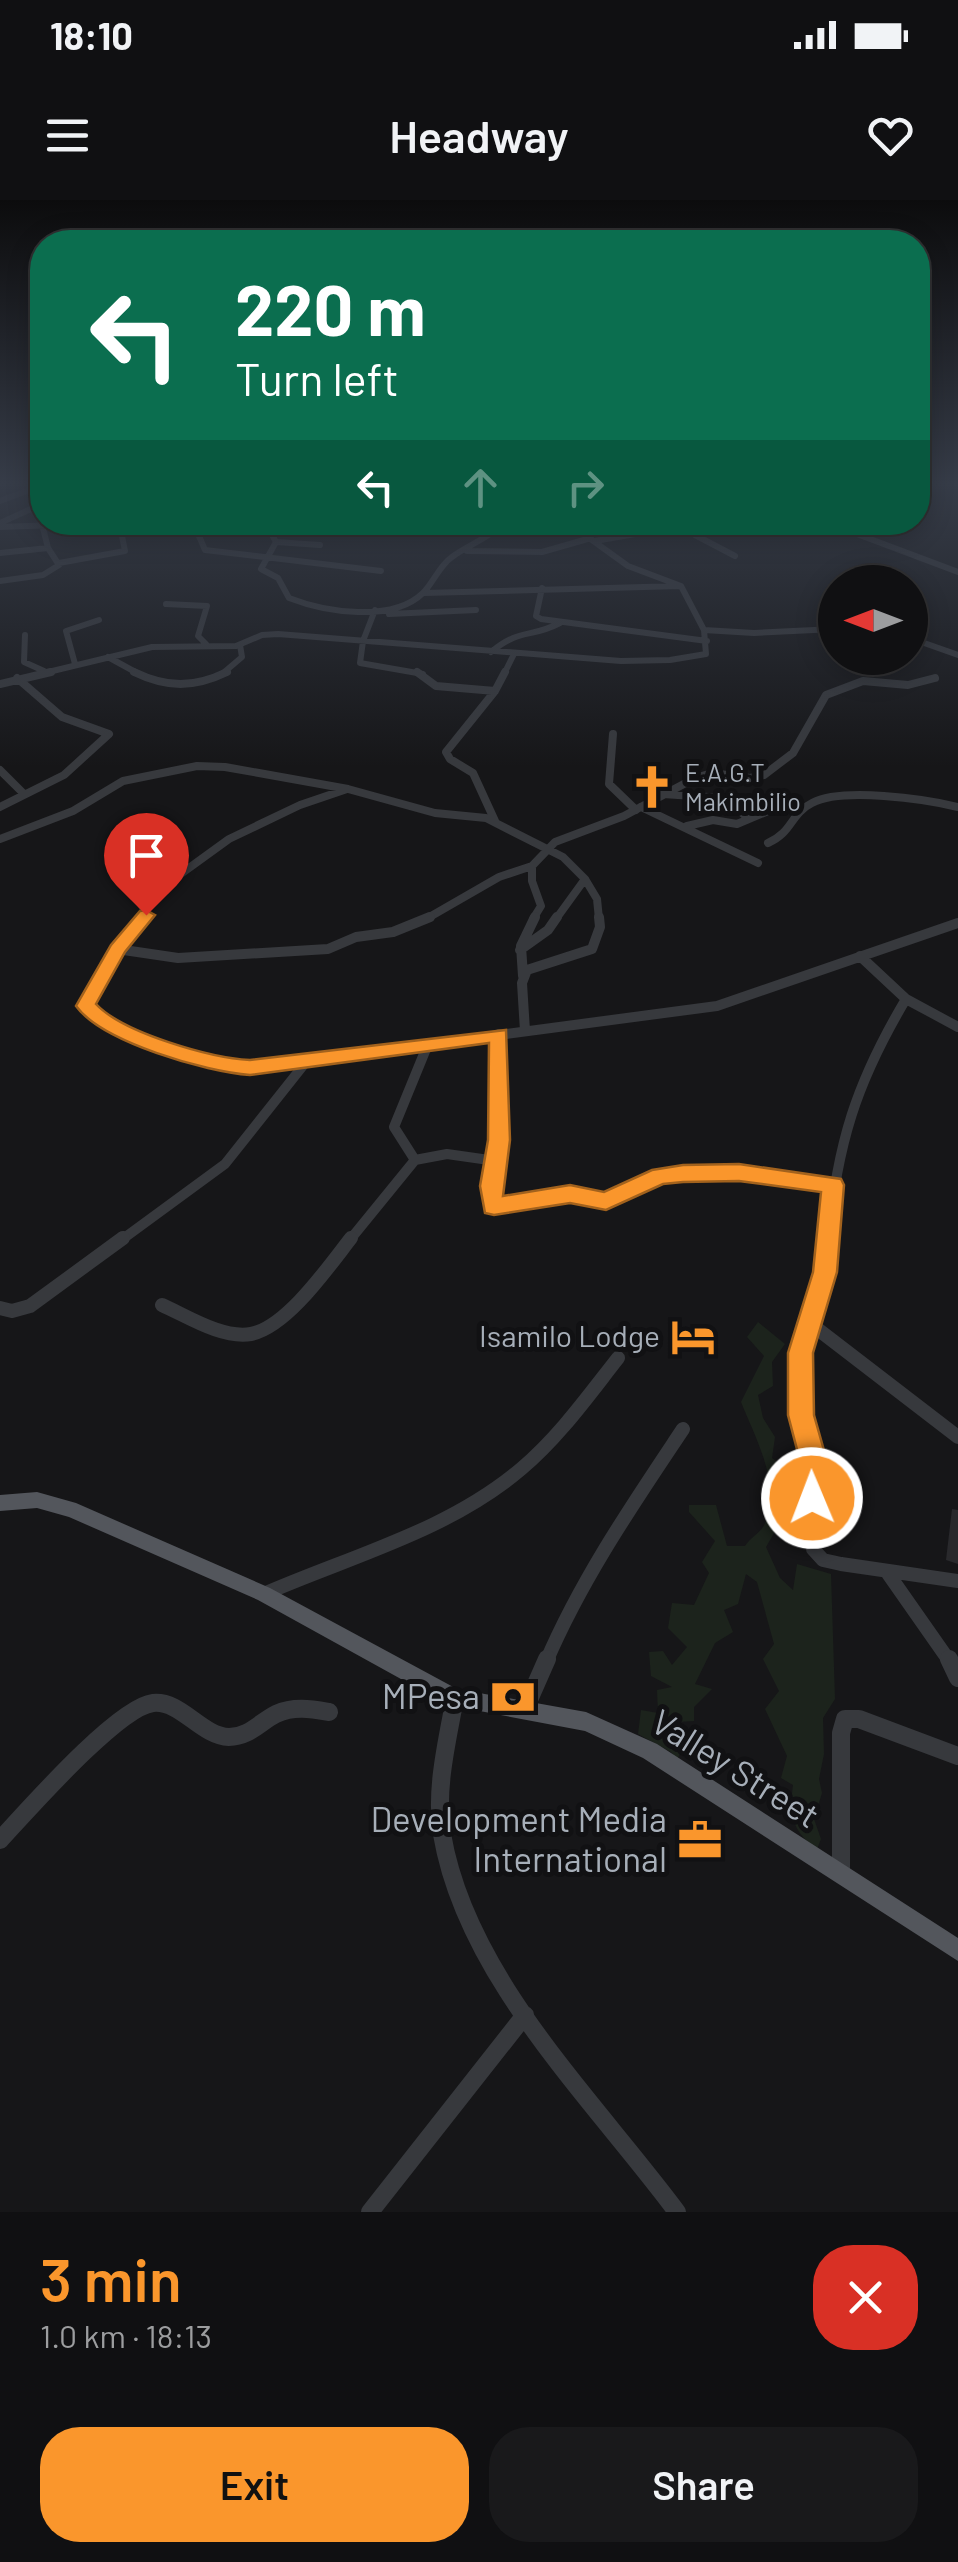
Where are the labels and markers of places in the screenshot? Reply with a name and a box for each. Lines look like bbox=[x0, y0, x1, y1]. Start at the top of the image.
place label: E.A.G.T Makimbilio bbox=[685, 757, 801, 816]
church icon: E.A.G.T Makimbilio bbox=[628, 763, 676, 811]
pin bbox=[104, 813, 189, 916]
hotel icon: Isamilo Lodge bbox=[669, 1313, 717, 1361]
place label: Isamilo Lodge bbox=[479, 1317, 660, 1353]
bank icon: MPesa bbox=[489, 1673, 537, 1721]
place label: MPesa bbox=[382, 1674, 480, 1716]
place label: Development Media International bbox=[370, 1797, 667, 1879]
office icon: Development Media International bbox=[676, 1816, 724, 1864]

